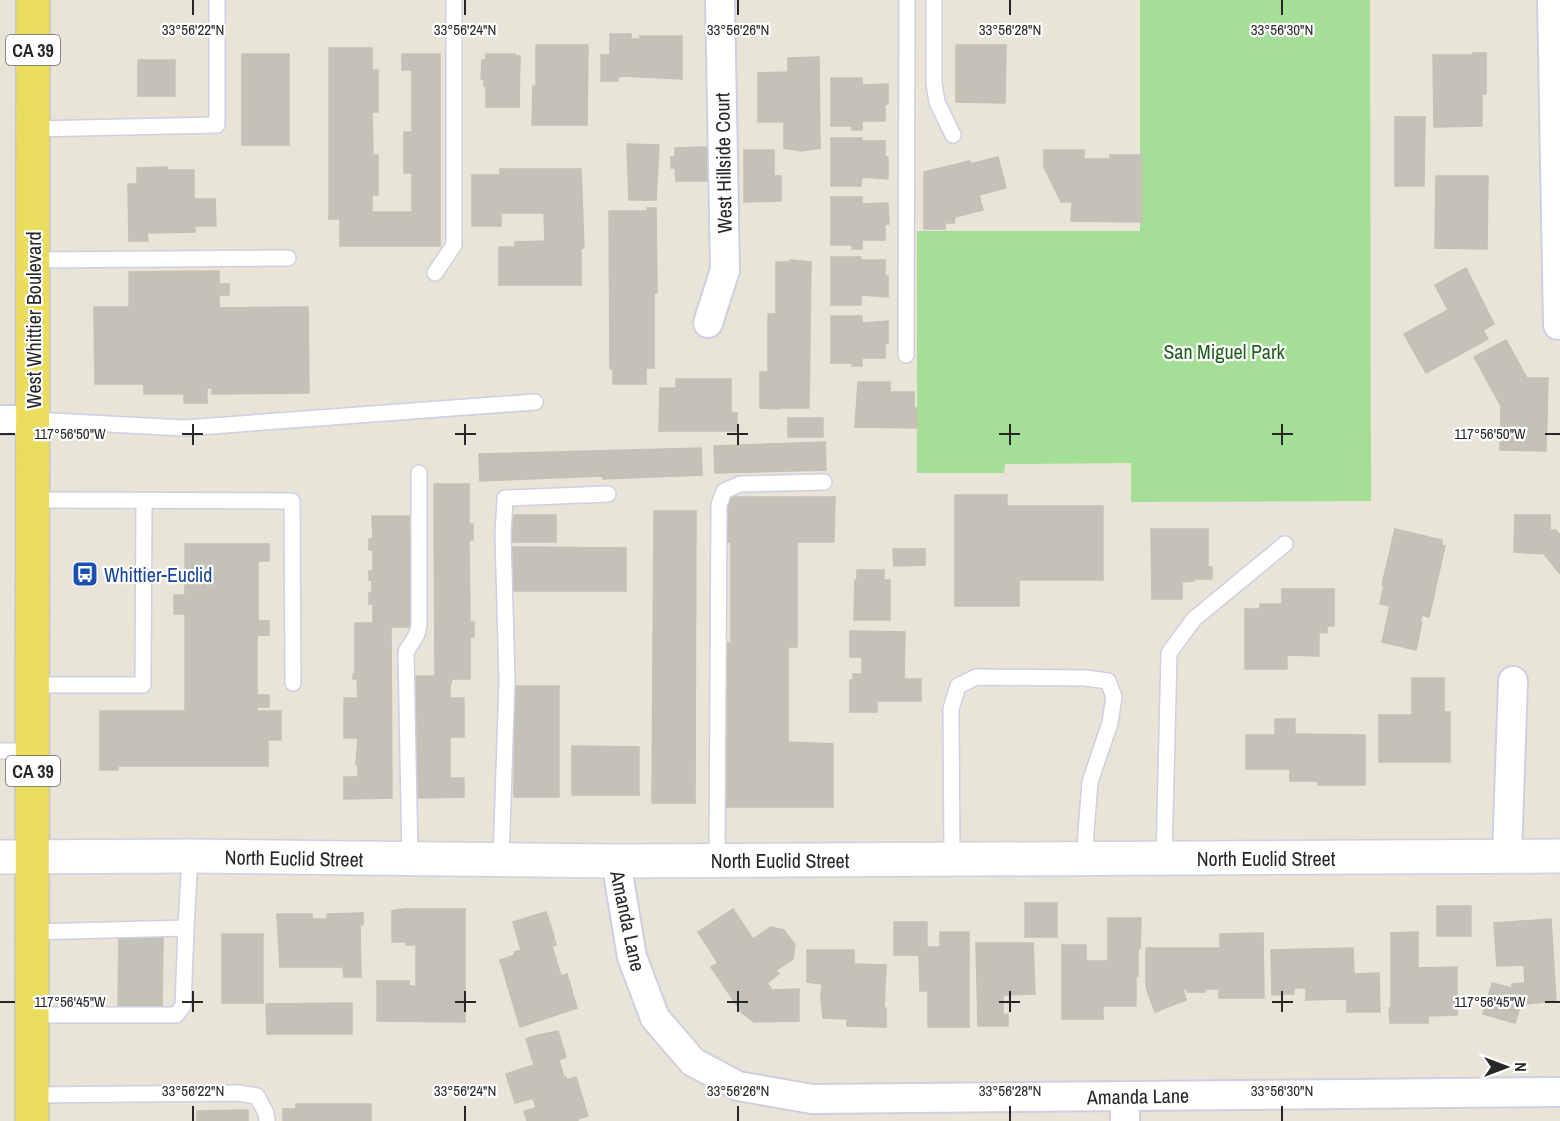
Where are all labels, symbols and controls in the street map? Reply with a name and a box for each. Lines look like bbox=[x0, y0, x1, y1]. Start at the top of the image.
text: 33°56'22"N bbox=[162, 19, 224, 40]
text: 33°56'24"N bbox=[434, 19, 496, 40]
text: 33°56'26"N bbox=[707, 19, 769, 40]
text: 33°56'28"N bbox=[979, 19, 1041, 40]
text: 33°56'30"N bbox=[1251, 19, 1313, 40]
road number: CA 39 bbox=[6, 35, 60, 65]
street label: West Hillside Court bbox=[708, 92, 738, 234]
street label: West Whittier Boulevard bbox=[20, 231, 47, 409]
park label: San Miguel Park bbox=[1163, 338, 1285, 365]
text: 117°56'50"W bbox=[34, 423, 106, 444]
text: 117°56'50"W bbox=[1454, 423, 1526, 444]
bus stop icon: Whittier-Euclid bbox=[70, 559, 100, 589]
place label: Whittier-Euclid bbox=[104, 561, 212, 588]
road number: CA 39 bbox=[6, 756, 60, 786]
street label: North Euclid Street bbox=[224, 843, 364, 873]
street label: North Euclid Street bbox=[1197, 845, 1336, 872]
street label: North Euclid Street bbox=[711, 847, 850, 874]
street label: Amanda Lane bbox=[604, 867, 652, 974]
text: 117°56'45"W bbox=[34, 991, 106, 1012]
text: 117°56'45"W bbox=[1454, 991, 1526, 1012]
north arrow bbox=[1476, 1037, 1536, 1097]
text: N bbox=[1510, 1062, 1532, 1072]
text: 33°56'22"N bbox=[162, 1080, 224, 1101]
text: 33°56'24"N bbox=[434, 1080, 496, 1101]
text: 33°56'26"N bbox=[707, 1080, 769, 1101]
text: 33°56'28"N bbox=[979, 1080, 1041, 1101]
text: 33°56'30"N bbox=[1251, 1080, 1313, 1101]
street label: Amanda Lane bbox=[1086, 1082, 1189, 1110]

